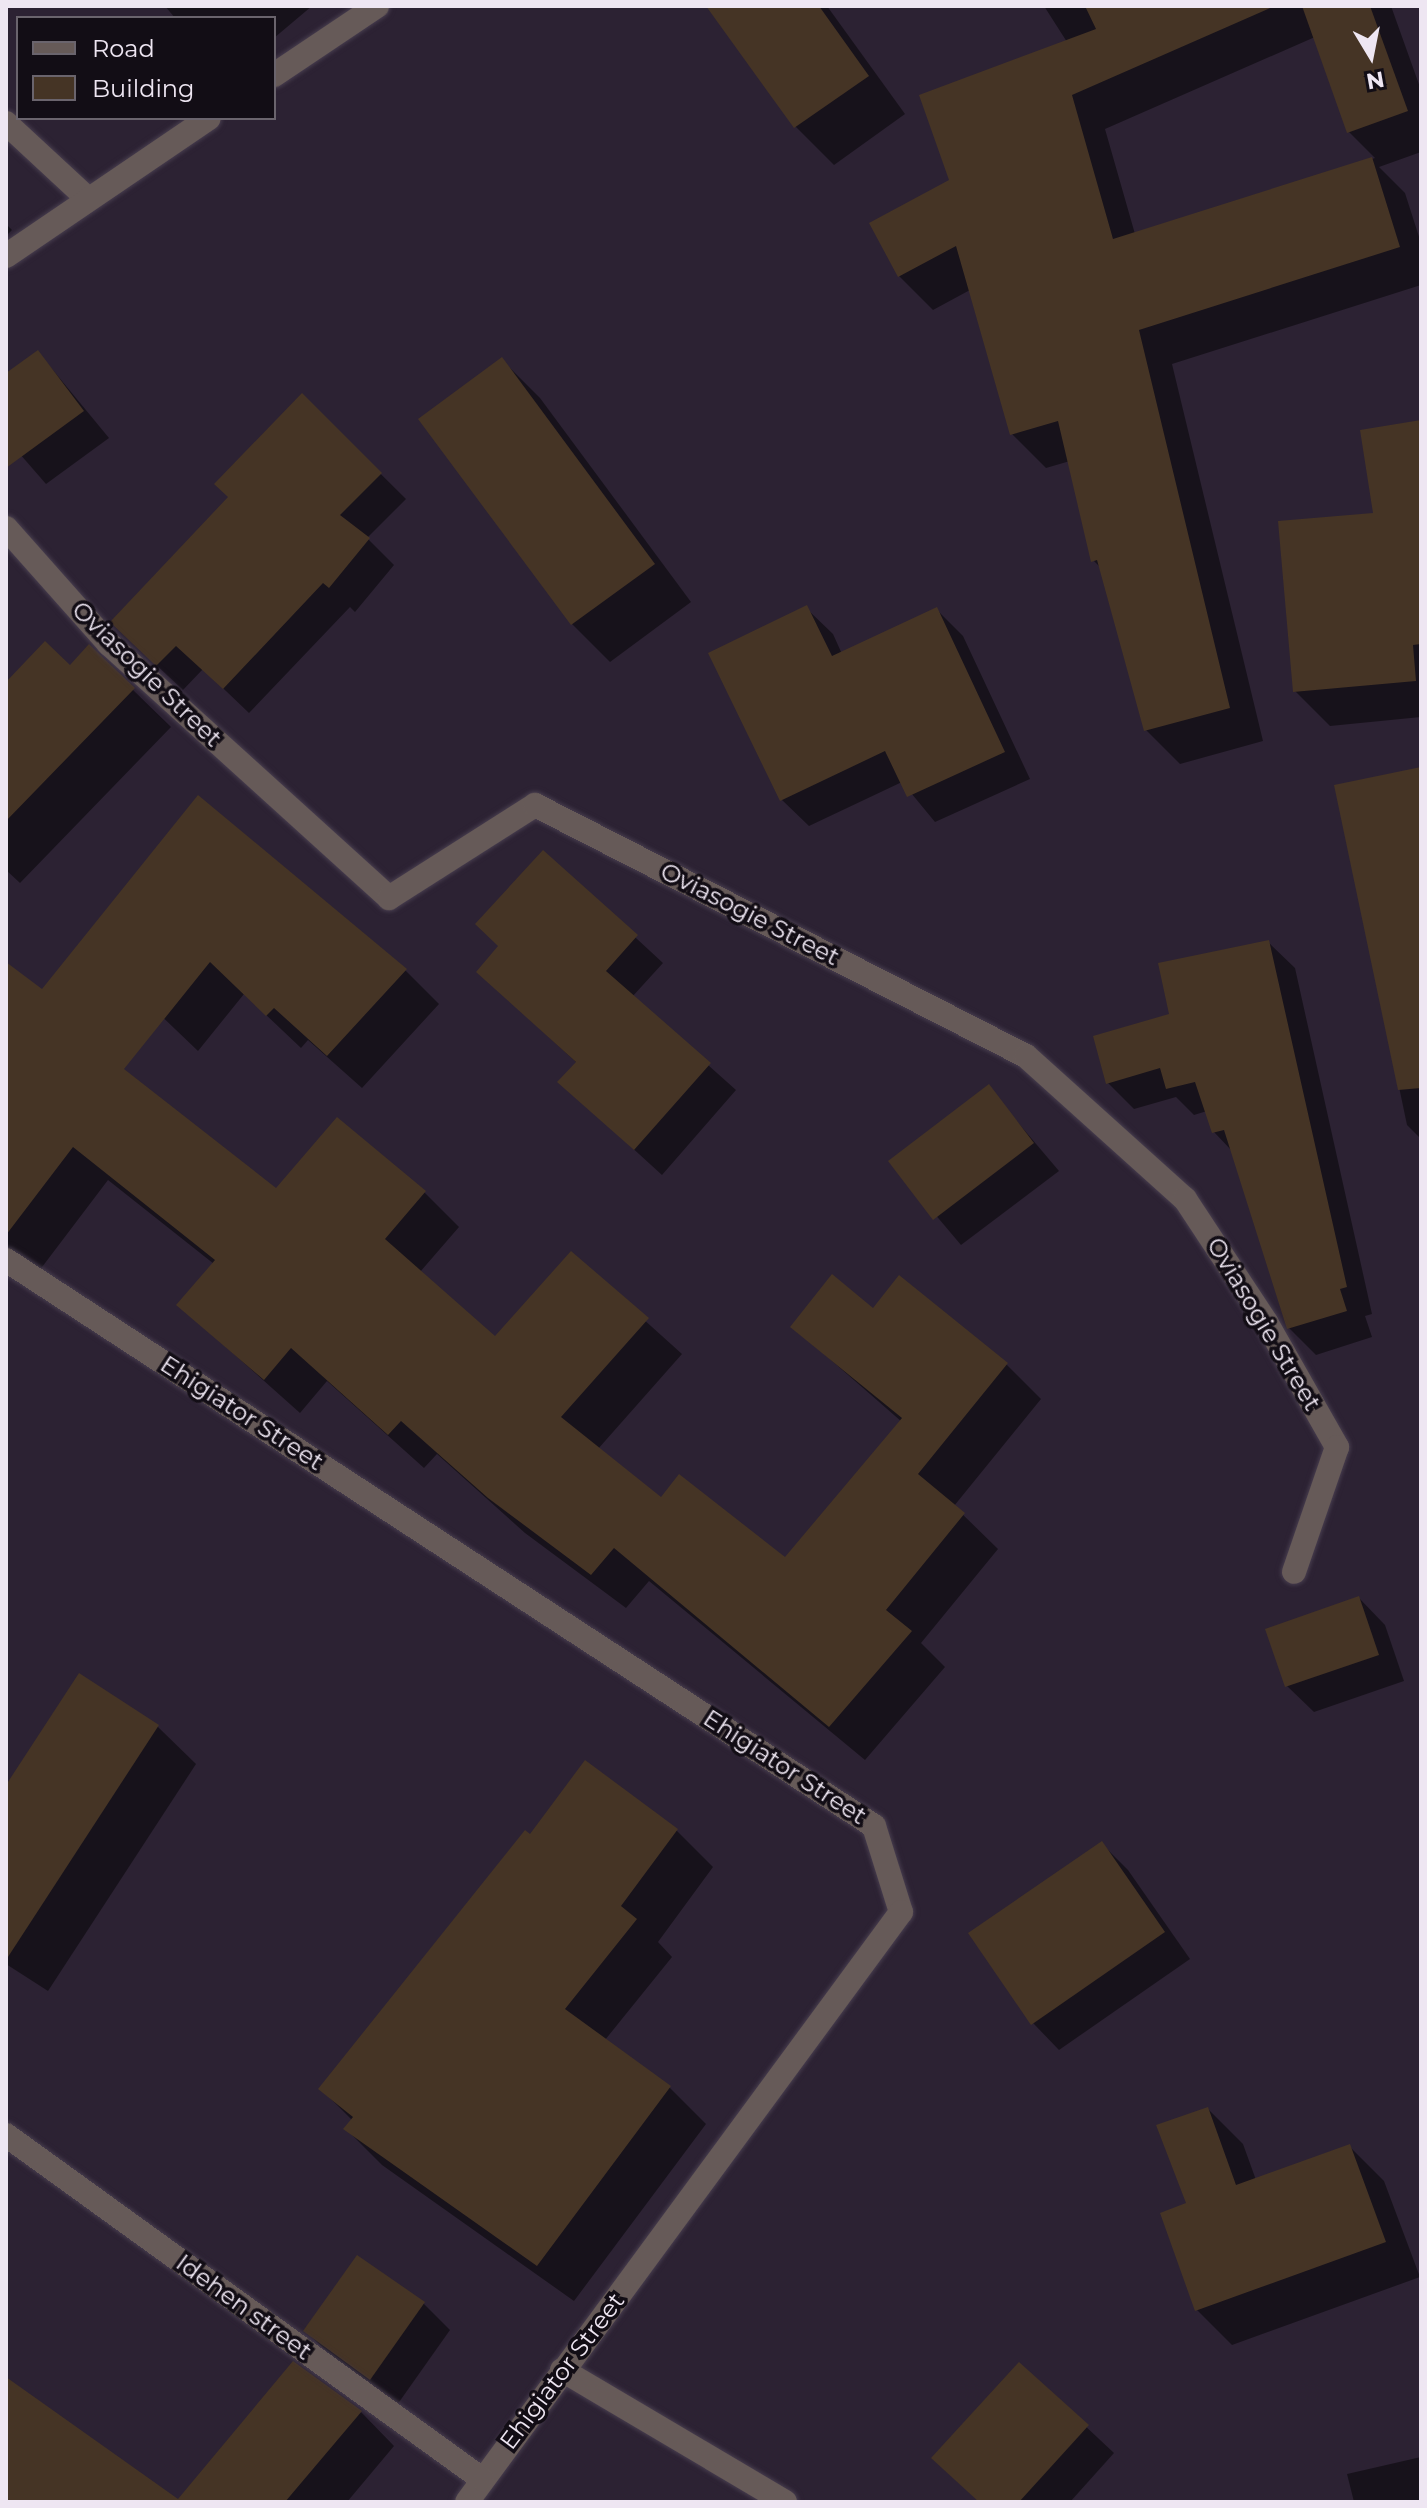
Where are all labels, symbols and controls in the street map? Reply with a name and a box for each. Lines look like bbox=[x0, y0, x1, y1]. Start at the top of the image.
legend bbox=[16, 16, 276, 120]
north arrow bbox=[1331, 16, 1411, 96]
text: Road bbox=[92, 34, 155, 63]
text: N bbox=[1364, 65, 1386, 95]
text: Building bbox=[92, 74, 195, 103]
street label: Oviasogie Street bbox=[66, 595, 228, 753]
street label: Oviasogie Street bbox=[656, 857, 844, 971]
street label: Oviasogie Street bbox=[1201, 1232, 1327, 1416]
street label: Ehigiator Street bbox=[155, 1350, 329, 1476]
street label: Ehigiator Street bbox=[698, 1704, 872, 1830]
street label: Idehen street bbox=[171, 2248, 317, 2366]
street label: Ehigiator Street bbox=[494, 2287, 630, 2455]

